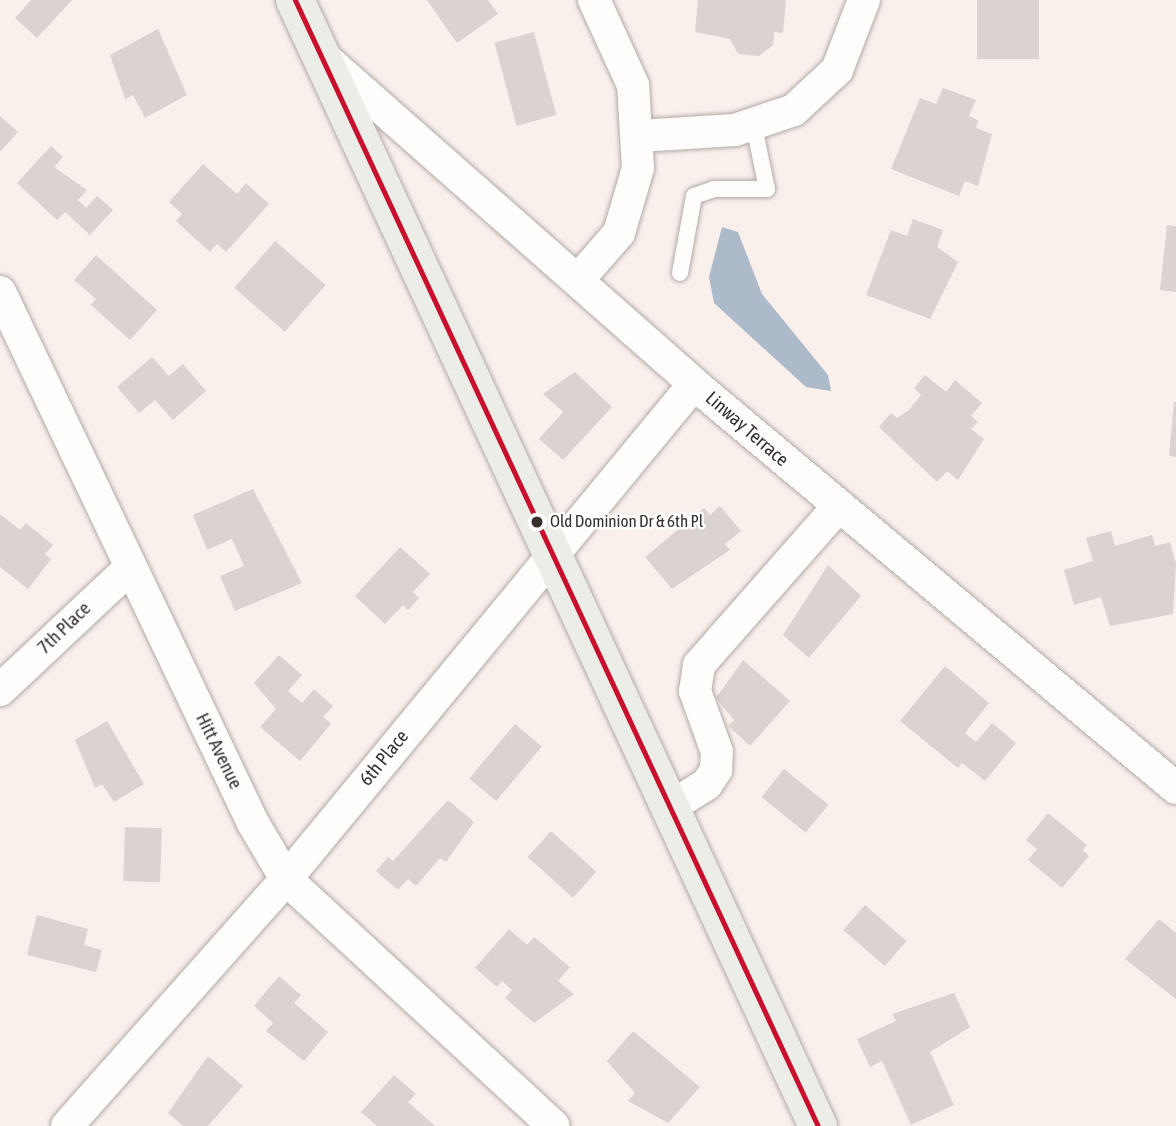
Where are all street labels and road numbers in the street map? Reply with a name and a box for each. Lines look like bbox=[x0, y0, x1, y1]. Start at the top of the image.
street label: Linway Terrace bbox=[701, 387, 793, 471]
street label: 7th Place bbox=[33, 597, 95, 659]
street label: Hitt Avenue bbox=[191, 709, 247, 793]
street label: 6th Place bbox=[355, 726, 413, 790]

